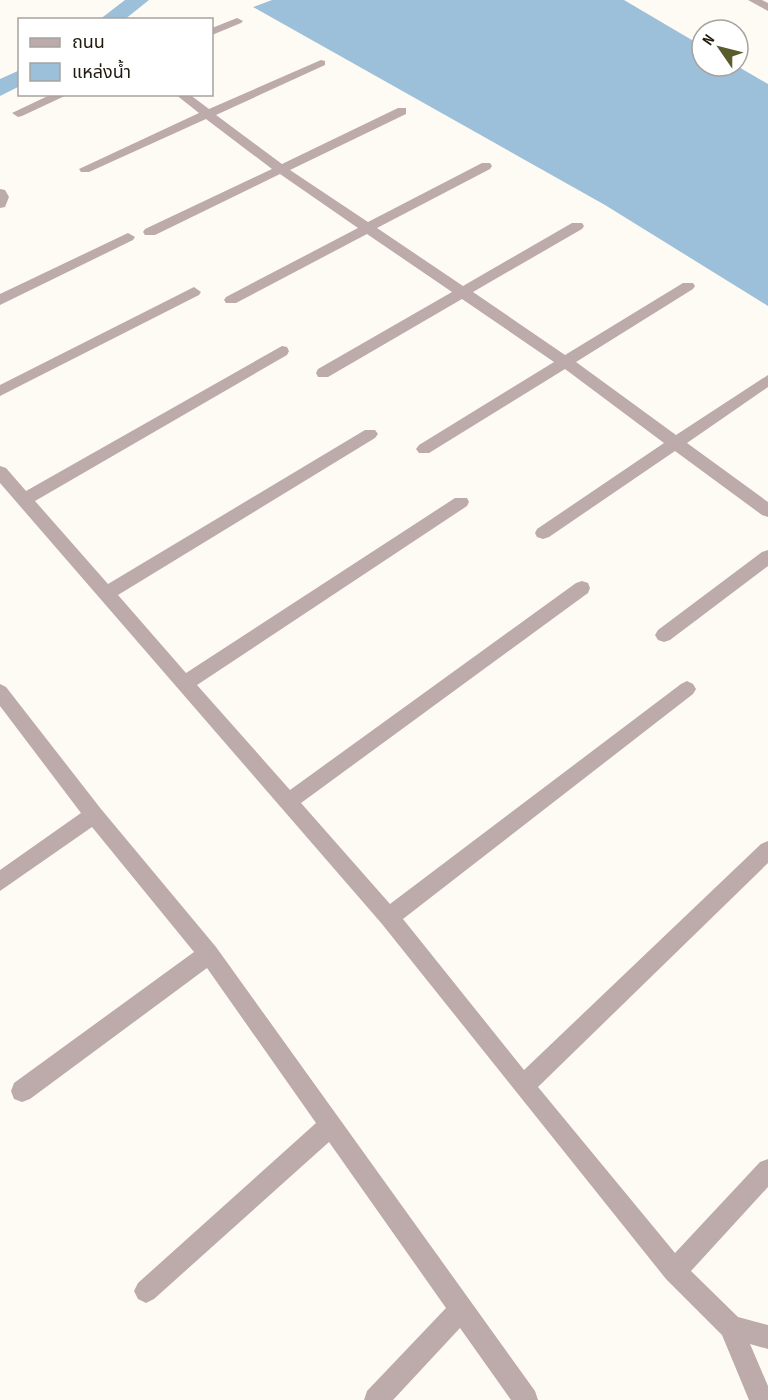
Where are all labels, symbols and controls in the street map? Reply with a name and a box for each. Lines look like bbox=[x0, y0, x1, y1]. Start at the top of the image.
legend bbox=[18, 18, 213, 96]
north arrow bbox=[690, 18, 750, 78]
text: N bbox=[699, 31, 719, 49]
text: ถนน bbox=[72, 32, 105, 53]
text: แหล่งน้ำ bbox=[72, 59, 131, 83]

